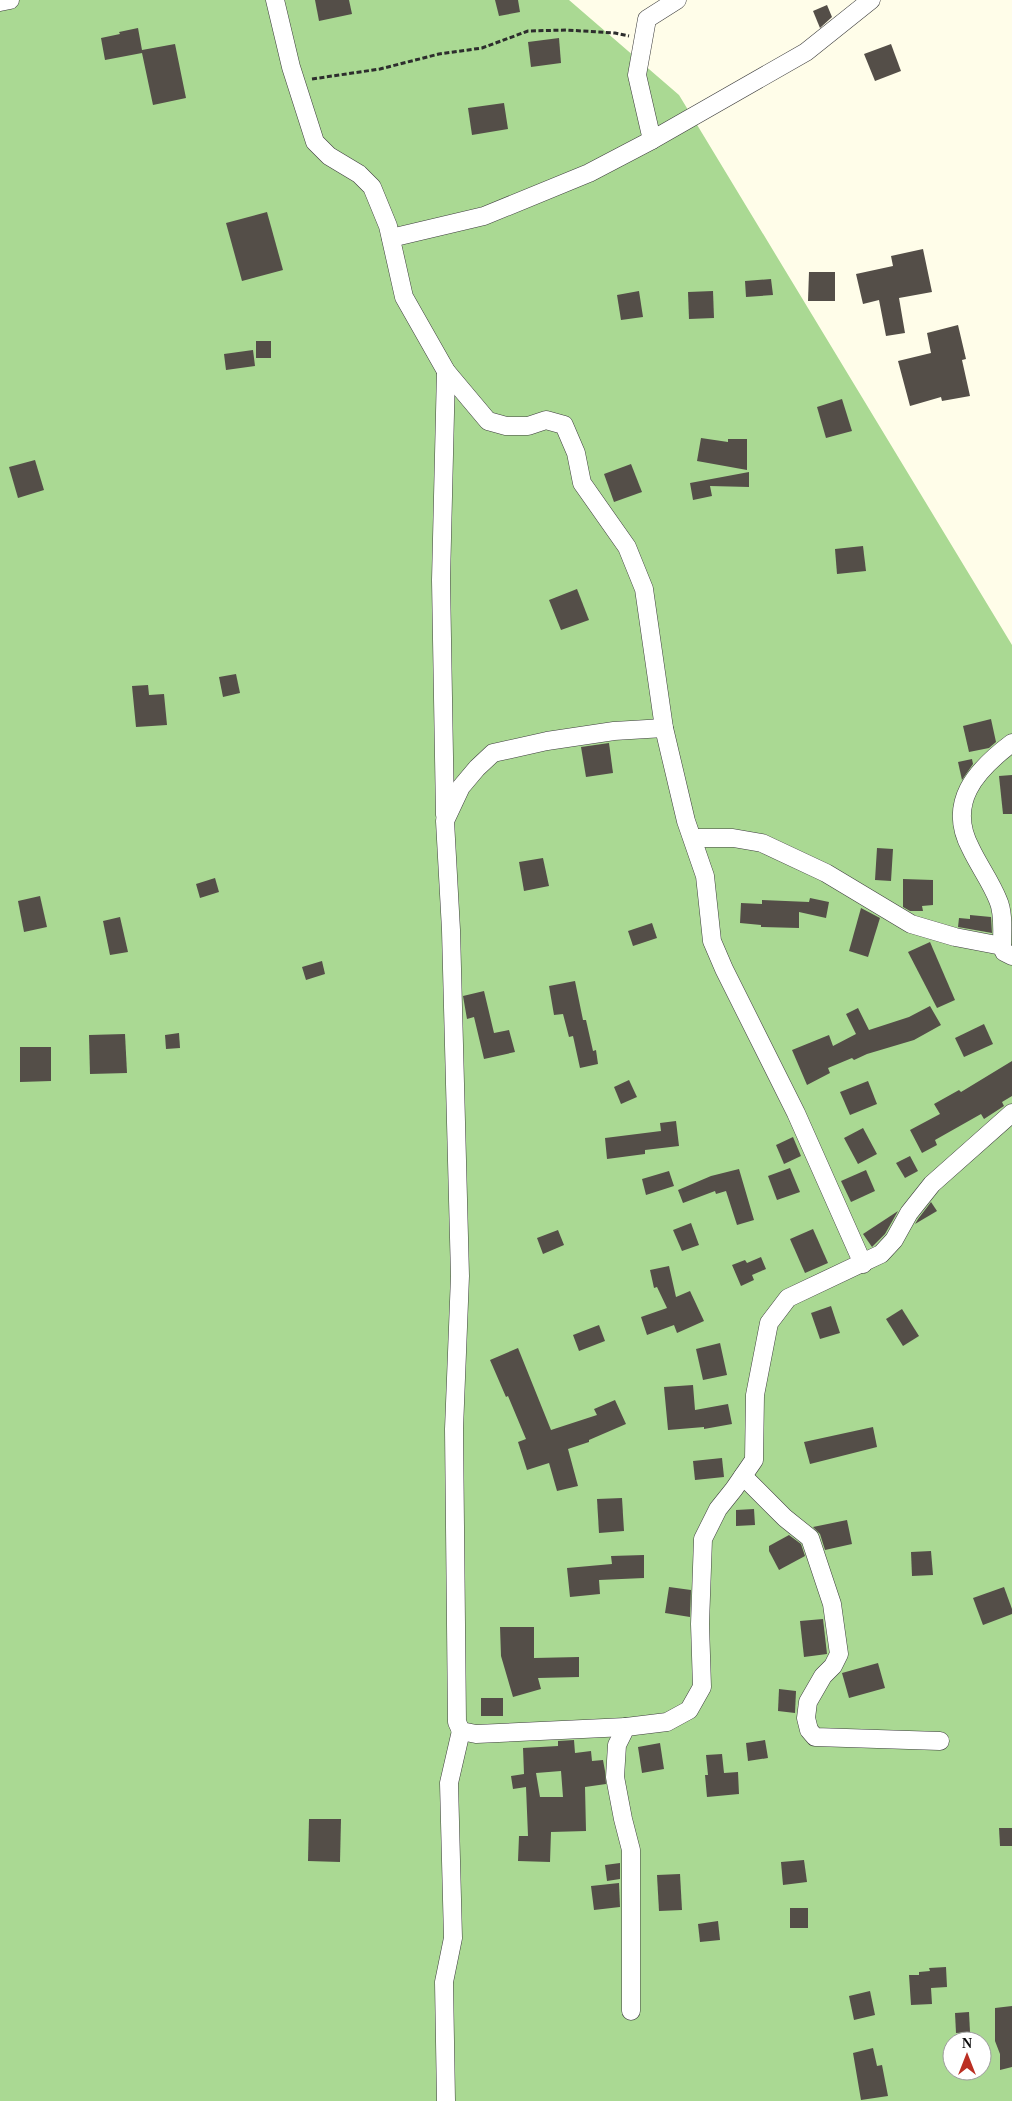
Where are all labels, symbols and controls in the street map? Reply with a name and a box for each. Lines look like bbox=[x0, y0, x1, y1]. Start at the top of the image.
north arrow bbox=[942, 2031, 992, 2081]
text: N bbox=[962, 2036, 972, 2051]

